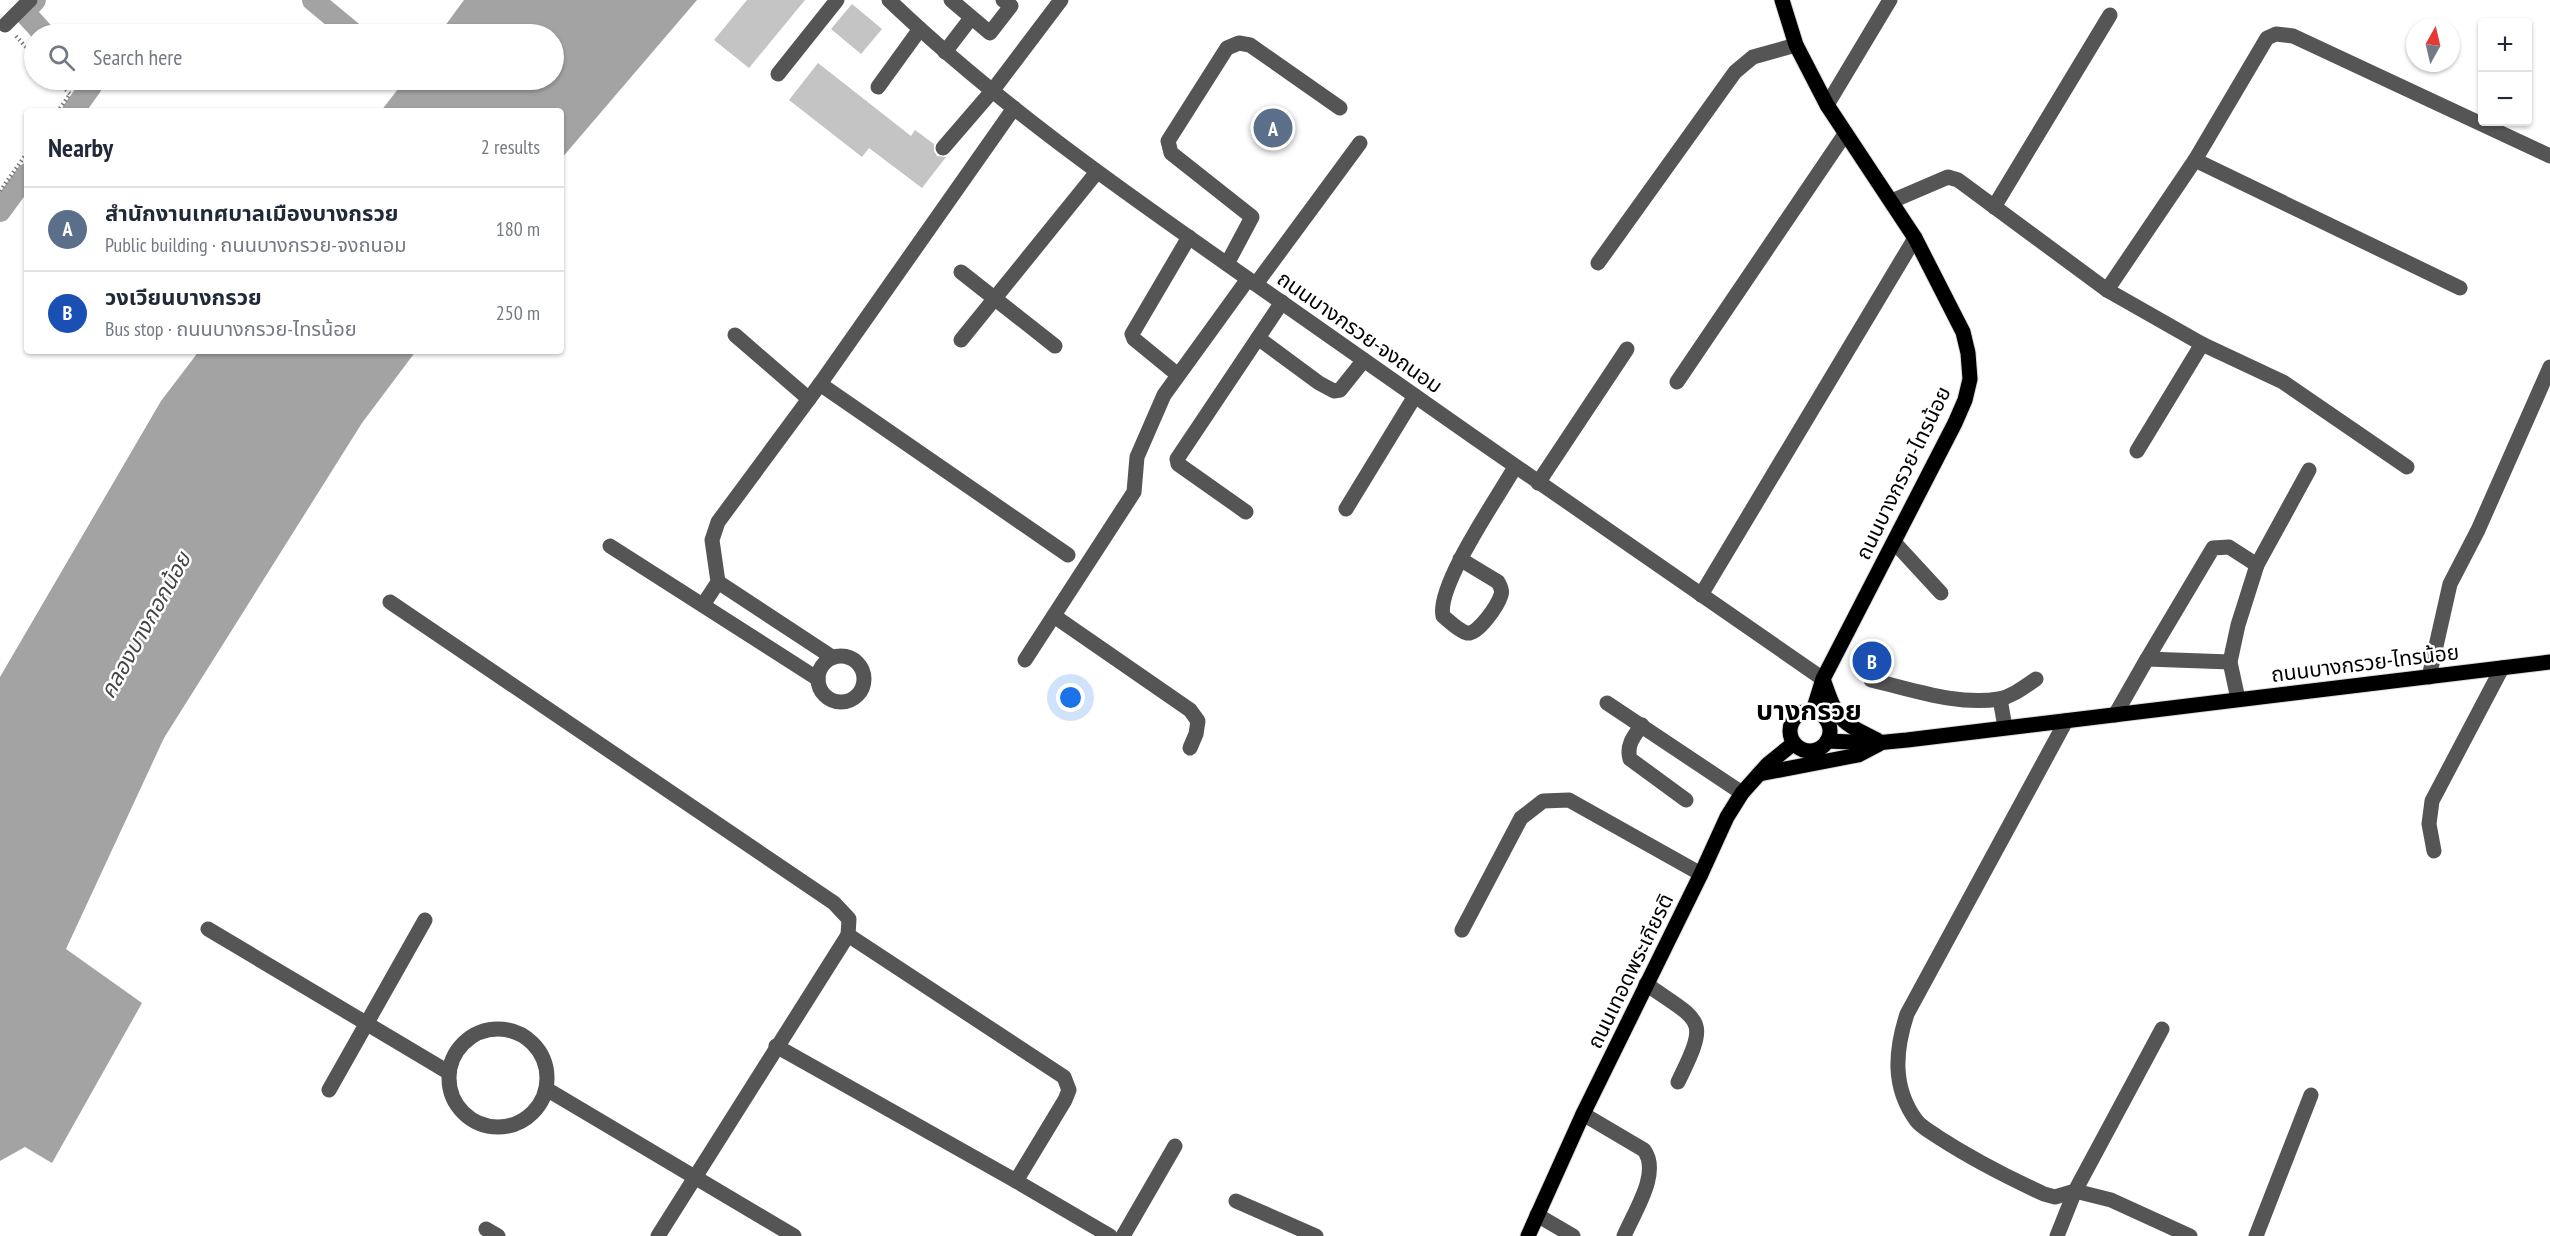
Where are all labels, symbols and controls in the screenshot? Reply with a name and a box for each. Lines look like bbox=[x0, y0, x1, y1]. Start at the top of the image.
north arrow bbox=[2406, 18, 2460, 72]
map controls bbox=[2478, 18, 2532, 126]
button: + bbox=[2478, 18, 2532, 72]
search box bbox=[24, 24, 564, 90]
icon: search bbox=[45, 41, 78, 74]
text: Search here bbox=[93, 43, 182, 71]
button: − bbox=[2478, 72, 2532, 126]
pin: A bbox=[1254, 106, 1292, 150]
text: Nearby bbox=[48, 131, 113, 164]
text: 2 results bbox=[481, 134, 540, 160]
text: สำนักงานเทศบาลเมืองบางกรวย bbox=[105, 199, 398, 227]
text: A bbox=[62, 216, 73, 242]
text: 180 m bbox=[496, 216, 540, 242]
text: Public building · ถนนบางกรวย-จงถนอม bbox=[105, 232, 407, 258]
street label: ถนนบางกรวย-จงถนอม bbox=[1272, 265, 1448, 399]
text: วงเวียนบางกรวย bbox=[105, 283, 262, 311]
text: B bbox=[63, 300, 72, 326]
text: 250 m bbox=[496, 300, 540, 326]
text: Bus stop · ถนนบางกรวย-ไทรน้อย bbox=[105, 316, 357, 342]
street label: ถนนบางกรวย-ไทรน้อย bbox=[1849, 382, 1957, 564]
water label: คลองบางกอกน้อย bbox=[93, 545, 198, 703]
pin: B bbox=[1852, 638, 1892, 684]
street label: ถนนบางกรวย-ไทรน้อย bbox=[2269, 638, 2461, 688]
your location bbox=[1056, 683, 1085, 712]
district label: บางกรวย bbox=[1756, 693, 1862, 727]
street label: ถนนเทอดพระเกียรติ bbox=[1581, 889, 1679, 1053]

